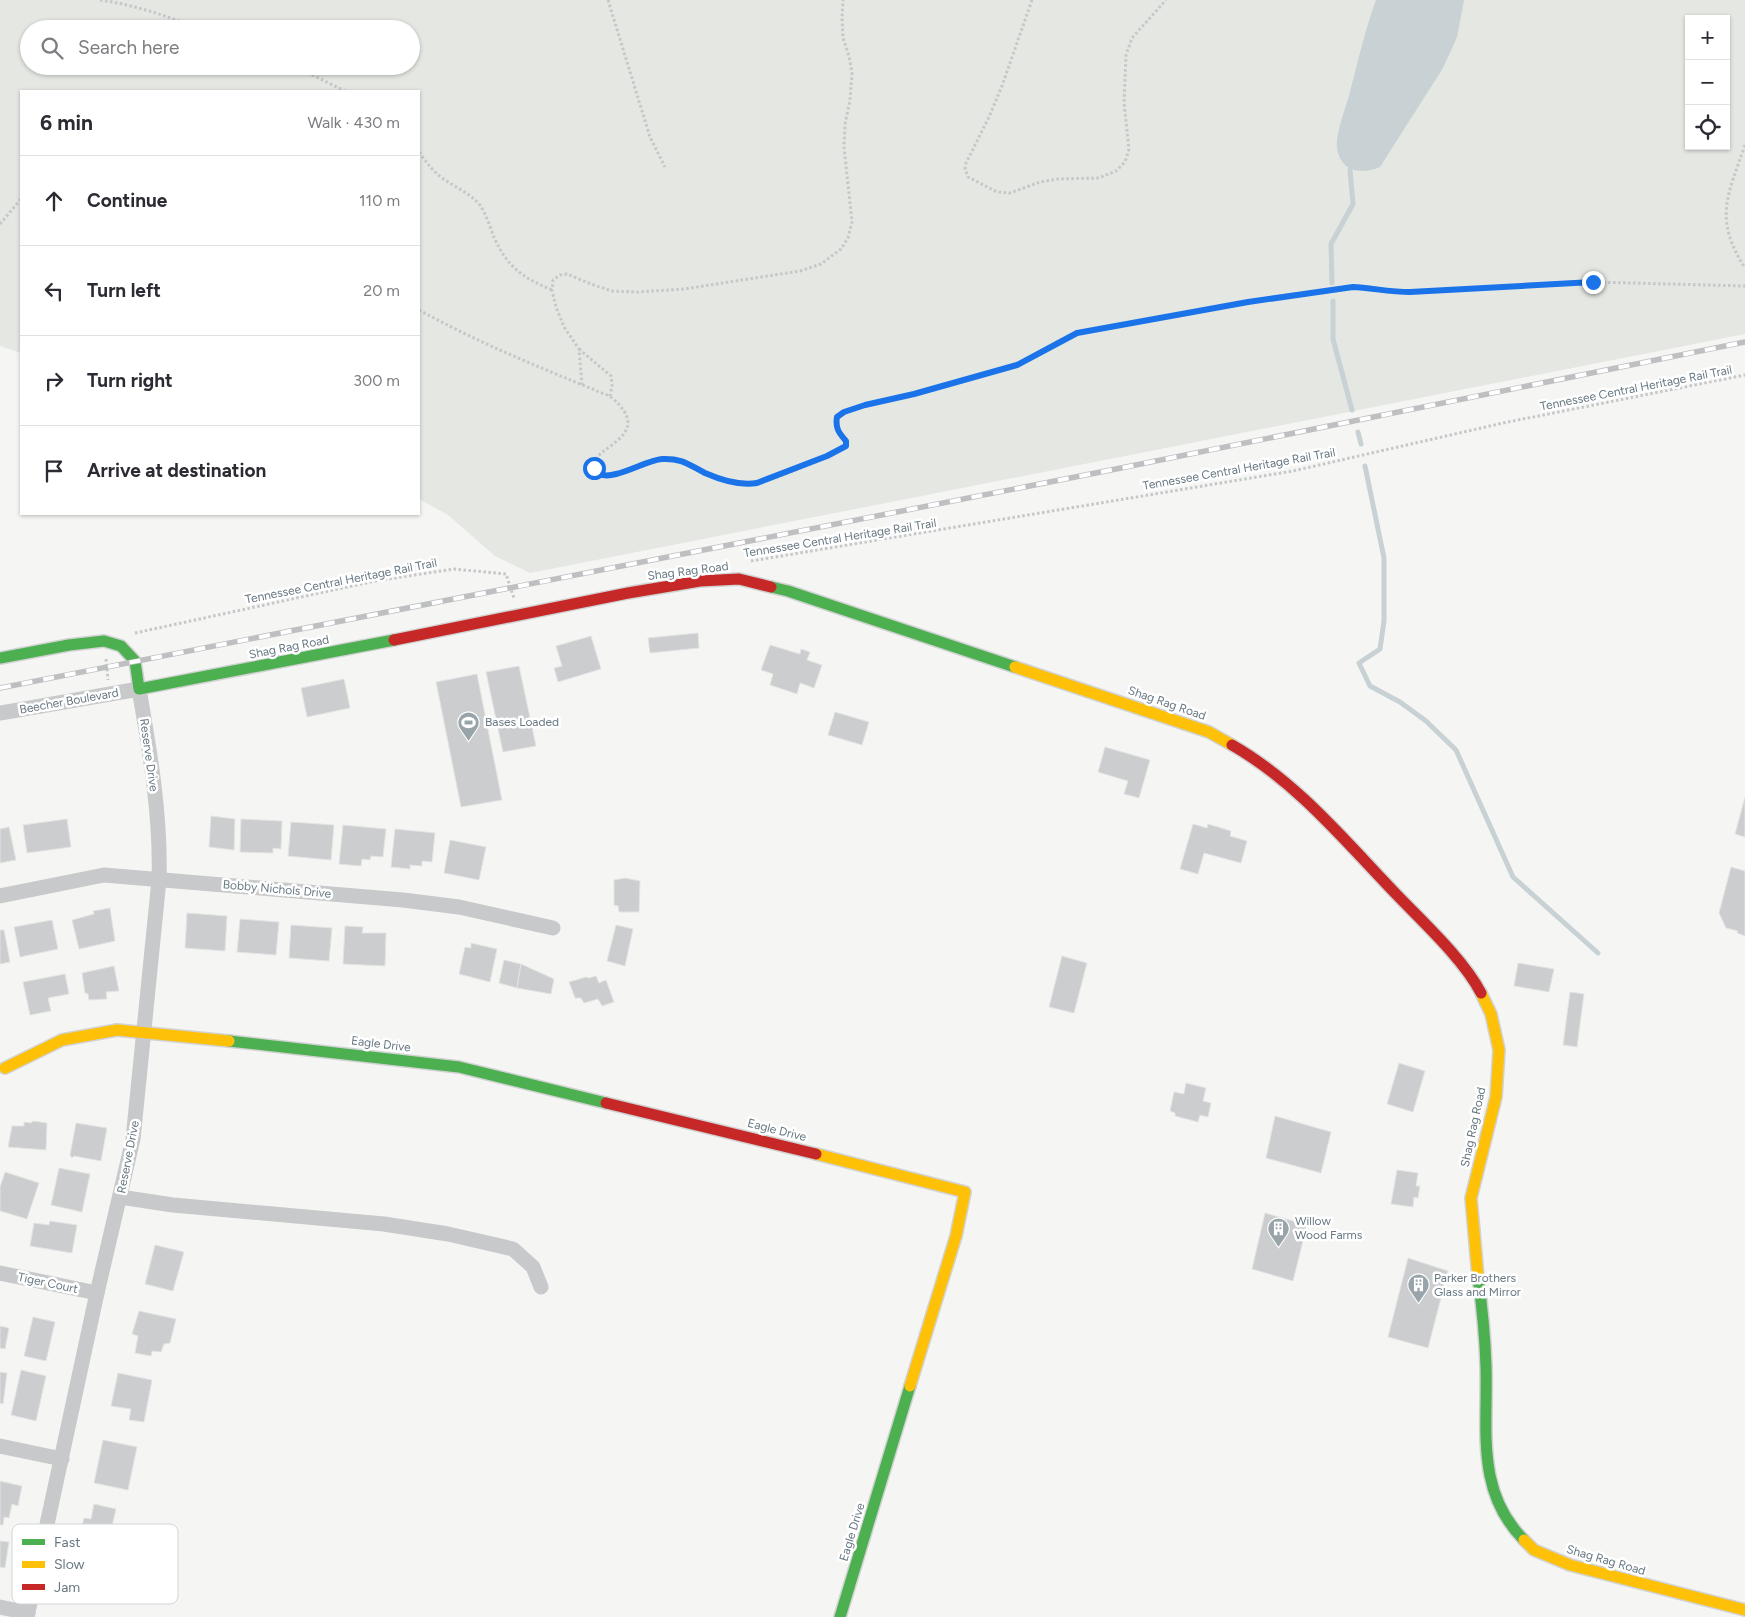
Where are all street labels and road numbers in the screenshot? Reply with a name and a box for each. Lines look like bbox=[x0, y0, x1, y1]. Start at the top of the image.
street label: Tennessee Central Heritage Rail Trail bbox=[1539, 363, 1733, 413]
street label: Tennessee Central Heritage Rail Trail bbox=[1142, 445, 1336, 493]
street label: Tennessee Central Heritage Rail Trail bbox=[743, 516, 937, 560]
street label: Tennessee Central Heritage Rail Trail bbox=[244, 556, 438, 606]
street label: Shag Rag Road bbox=[647, 559, 729, 583]
street label: Shag Rag Road bbox=[248, 632, 330, 662]
street label: Shag Rag Road bbox=[1126, 683, 1208, 723]
street label: Beecher Boulevard bbox=[18, 685, 120, 717]
street label: Reserve Drive bbox=[137, 718, 161, 793]
street label: Bobby Nichols Drive bbox=[222, 877, 332, 901]
street label: Eagle Drive bbox=[350, 1033, 412, 1055]
street label: Shag Rag Road bbox=[1458, 1086, 1488, 1168]
street label: Eagle Drive bbox=[746, 1116, 808, 1144]
street label: Reserve Drive bbox=[114, 1119, 142, 1194]
street label: Tiger Court bbox=[17, 1270, 80, 1296]
street label: Eagle Drive bbox=[837, 1501, 868, 1563]
street label: Shag Rag Road bbox=[1565, 1542, 1647, 1578]

